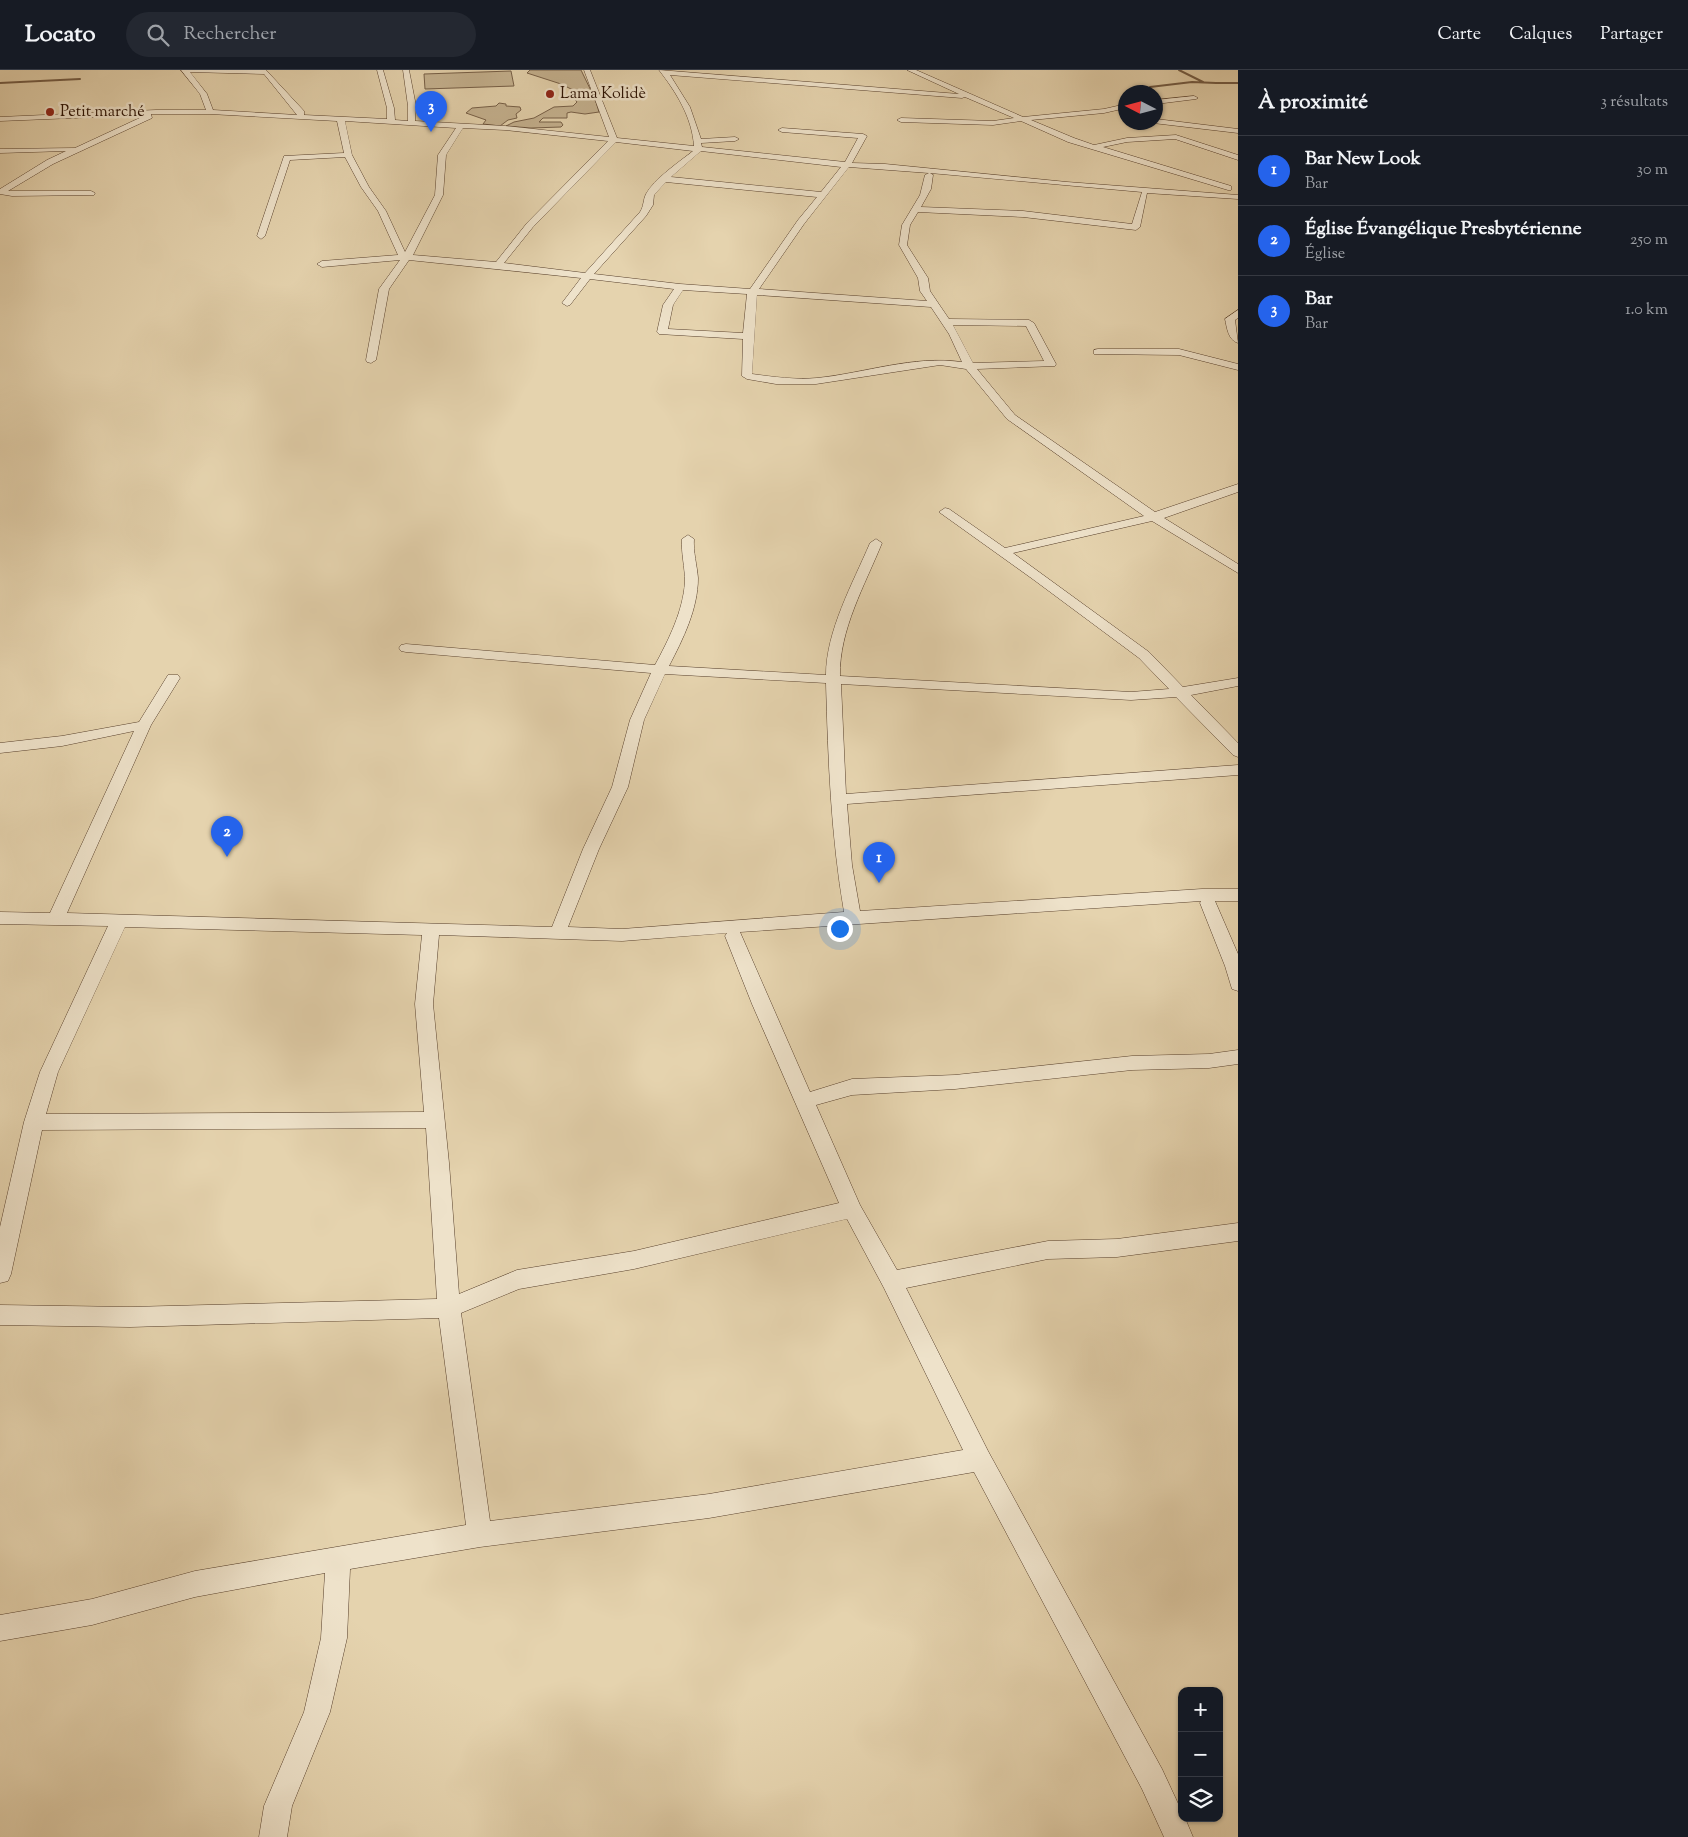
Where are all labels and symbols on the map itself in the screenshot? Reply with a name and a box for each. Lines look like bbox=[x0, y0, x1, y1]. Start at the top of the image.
place label: Lama Kolidè bbox=[560, 83, 646, 106]
north arrow bbox=[1118, 85, 1163, 130]
marker: Lama Kolidè bbox=[544, 88, 556, 100]
pin: 3 bbox=[415, 91, 447, 132]
place label: Petit marché bbox=[60, 101, 145, 124]
marker: Petit marché bbox=[44, 106, 56, 118]
pin: 2 bbox=[211, 816, 243, 857]
pin: 1 bbox=[863, 842, 895, 883]
your location bbox=[827, 916, 853, 942]

